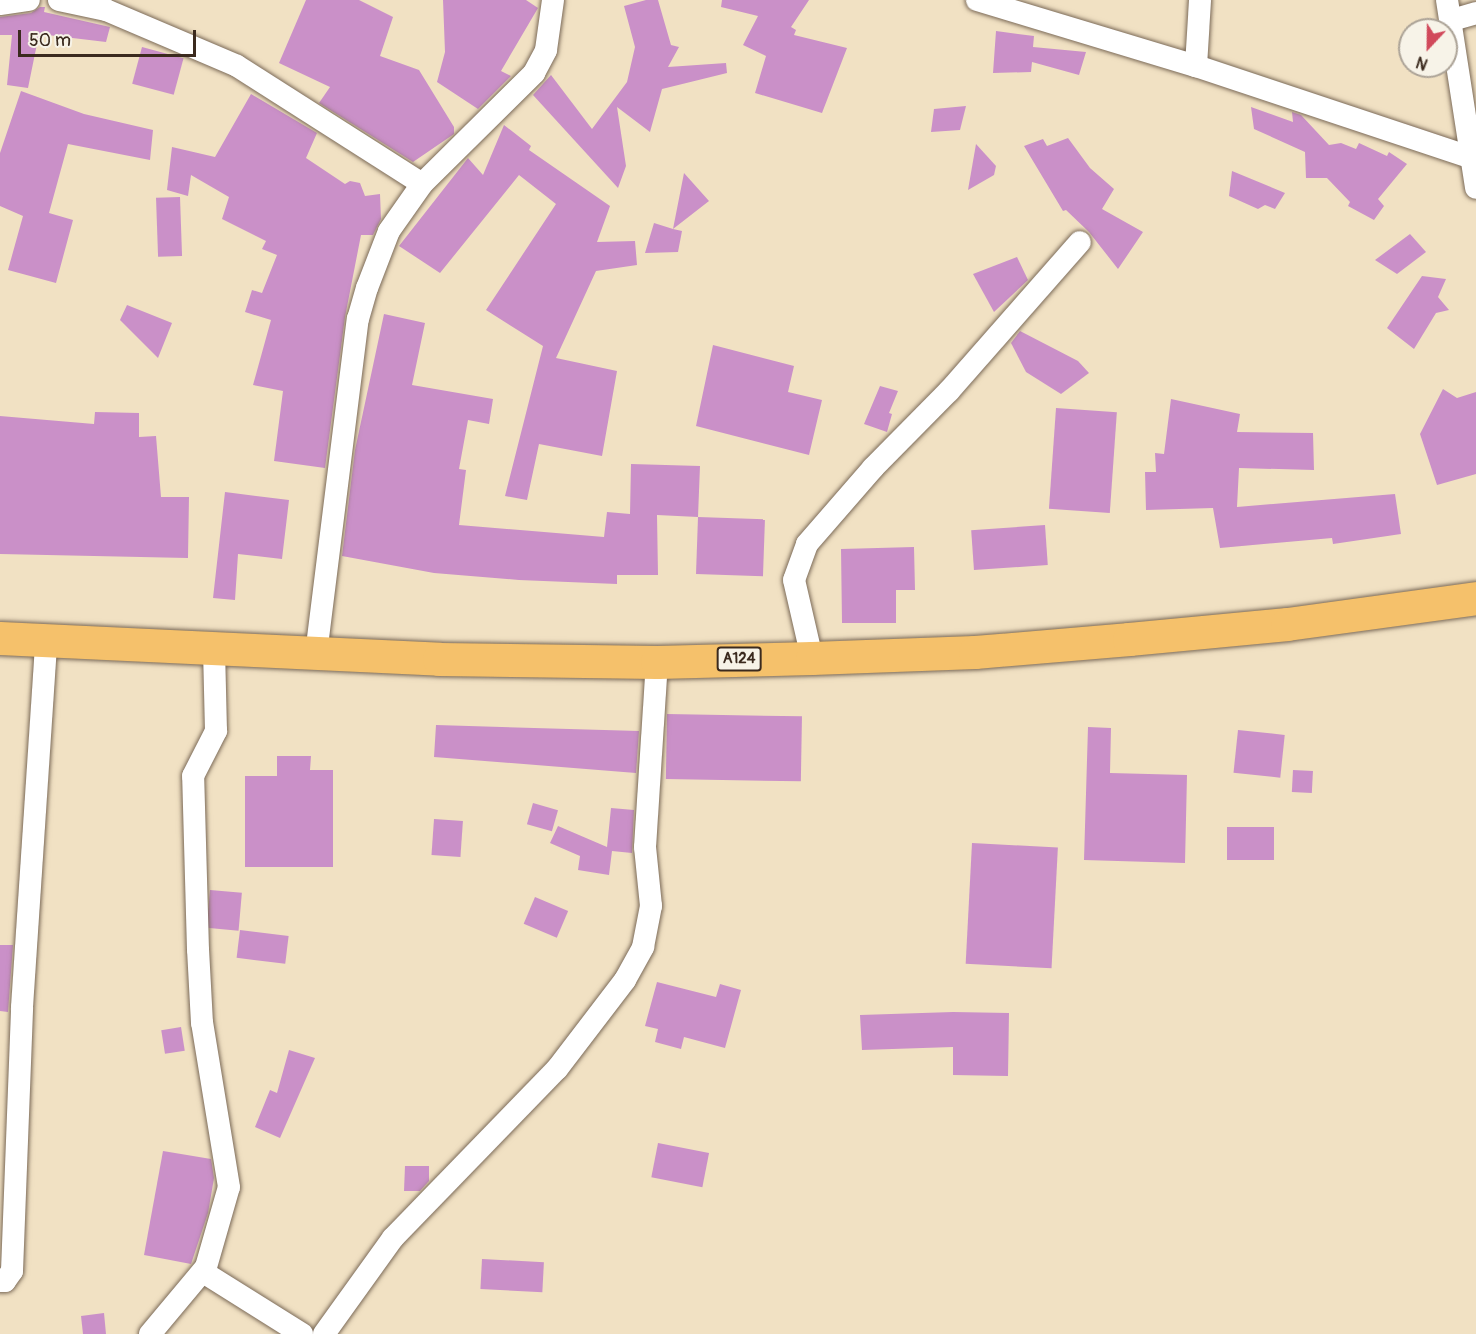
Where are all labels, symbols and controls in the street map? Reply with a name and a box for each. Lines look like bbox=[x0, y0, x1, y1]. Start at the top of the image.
scale bar bbox=[21, 18, 200, 56]
north arrow bbox=[1398, 18, 1458, 78]
text: 50 m bbox=[29, 29, 71, 52]
text: N bbox=[1413, 52, 1431, 74]
road number: A124 bbox=[716, 647, 762, 671]

